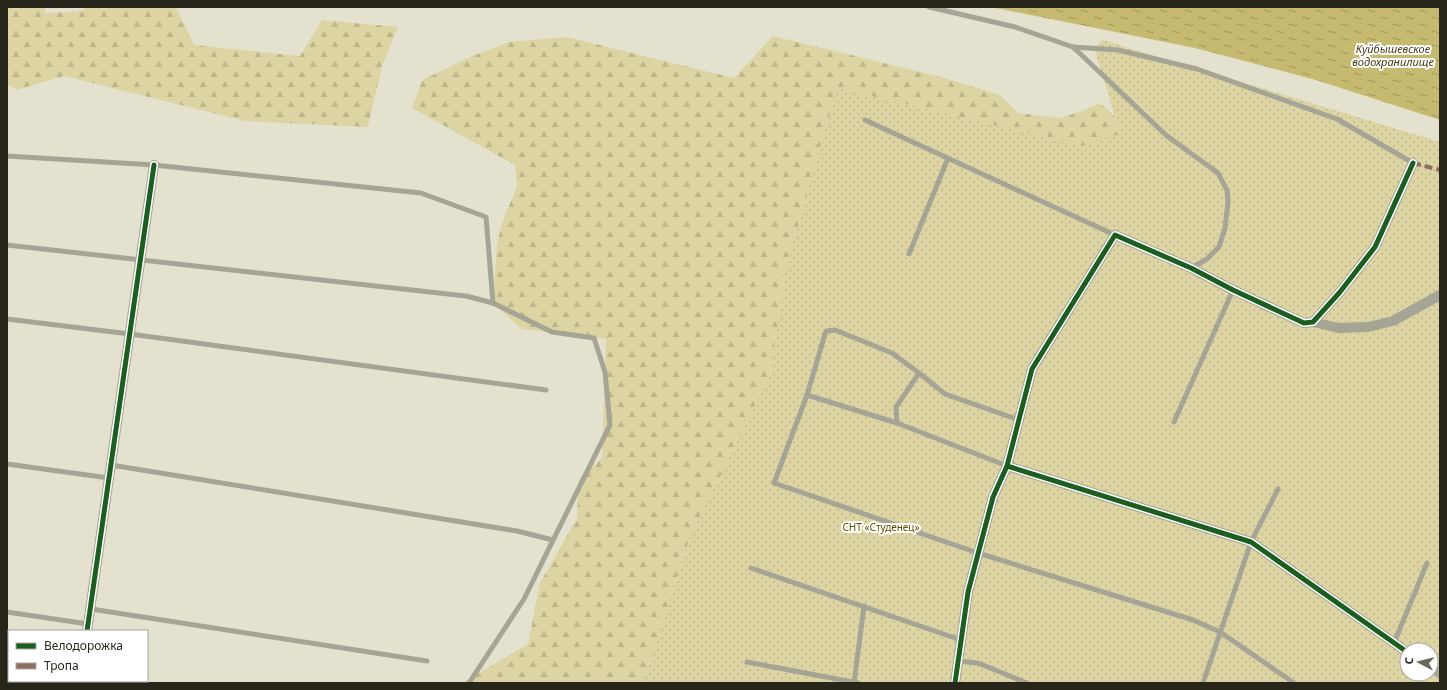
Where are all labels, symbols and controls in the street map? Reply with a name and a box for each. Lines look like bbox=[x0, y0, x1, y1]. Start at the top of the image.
water label: Куйбышевское водохранилище bbox=[1352, 41, 1434, 69]
park label: СНТ «Студенец» bbox=[842, 520, 920, 534]
legend bbox=[8, 630, 148, 682]
text: Велодорожка bbox=[44, 637, 123, 654]
north arrow bbox=[1399, 642, 1439, 682]
text: С bbox=[1401, 656, 1416, 665]
text: Тропа bbox=[44, 657, 79, 674]

